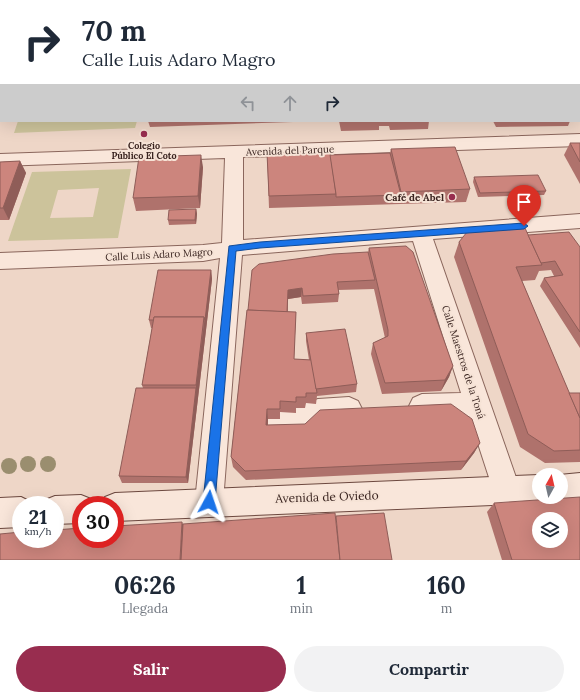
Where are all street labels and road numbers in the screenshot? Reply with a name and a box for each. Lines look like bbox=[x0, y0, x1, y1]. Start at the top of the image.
street label: Avenida del Parque bbox=[245, 142, 335, 159]
street label: Calle Luis Adaro Magro bbox=[105, 245, 213, 264]
street label: Calle Maestros de la Toná bbox=[439, 304, 488, 421]
street label: Avenida de Oviedo bbox=[274, 487, 379, 506]

